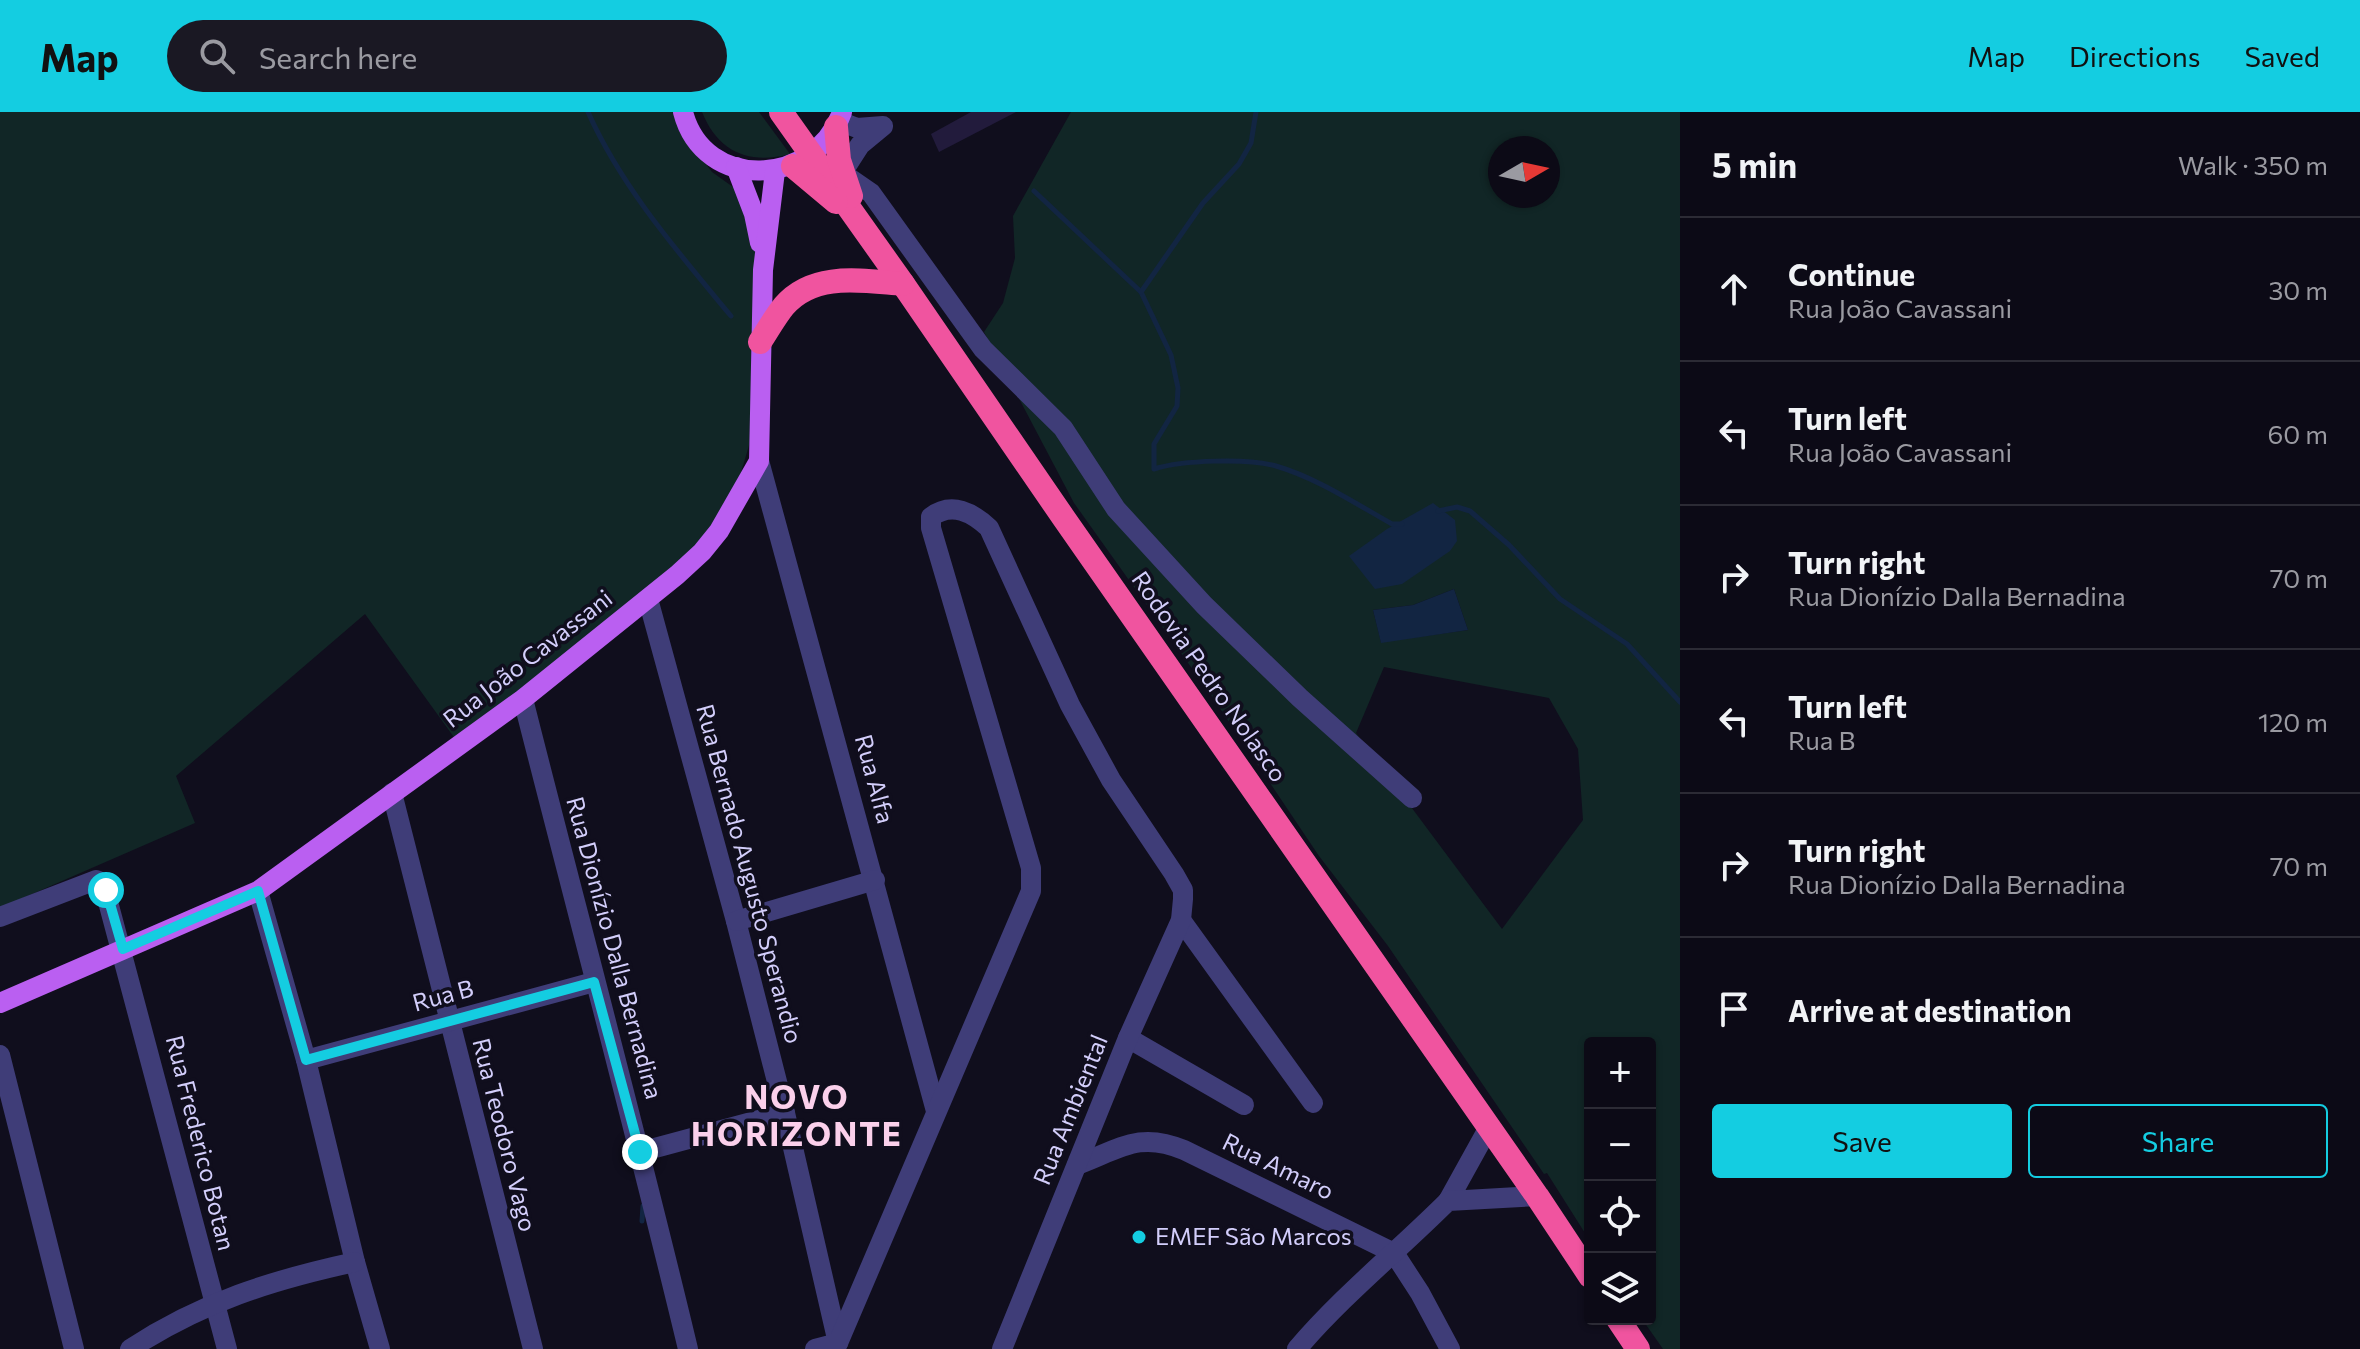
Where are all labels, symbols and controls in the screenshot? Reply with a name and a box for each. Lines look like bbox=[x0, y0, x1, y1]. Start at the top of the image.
search box bbox=[167, 20, 727, 92]
text: Map bbox=[40, 33, 119, 80]
icon: search bbox=[195, 34, 239, 78]
text: Search here bbox=[259, 38, 417, 75]
text: Map bbox=[1967, 39, 2025, 73]
text: Directions bbox=[2069, 39, 2200, 73]
text: Saved bbox=[2244, 39, 2320, 73]
north arrow bbox=[1488, 136, 1560, 208]
text: 5 min bbox=[1712, 143, 1797, 185]
text: Walk · 350 m bbox=[2178, 149, 2328, 180]
text: Continue bbox=[1788, 255, 1915, 292]
icon: ahead bbox=[1712, 267, 1756, 311]
text: 30 m bbox=[2269, 274, 2328, 305]
text: Rua João Cavassani bbox=[1788, 292, 2012, 323]
text: Turn left bbox=[1788, 399, 1907, 436]
icon: left bbox=[1712, 411, 1756, 455]
text: 60 m bbox=[2268, 418, 2328, 449]
text: Rua João Cavassani bbox=[1788, 436, 2012, 467]
text: Turn right bbox=[1788, 543, 1925, 580]
icon: right bbox=[1712, 555, 1756, 599]
text: 70 m bbox=[2270, 562, 2328, 593]
street label: Rodovia Pedro Nolasco bbox=[1127, 565, 1294, 787]
text: Rua Dionízio Dalla Bernadina bbox=[1788, 580, 2126, 611]
street label: Rua João Cavassani bbox=[437, 583, 618, 733]
text: Turn left bbox=[1788, 687, 1907, 724]
icon: left bbox=[1712, 699, 1756, 743]
street label: Rua Bernado Augusto Sperandio bbox=[691, 701, 810, 1046]
text: 120 m bbox=[2258, 706, 2328, 737]
text: Rua B bbox=[1788, 724, 1855, 755]
street label: Rua Alfa bbox=[850, 731, 901, 826]
street label: Rua Dionízio Dalla Bernadina bbox=[561, 793, 670, 1102]
text: Turn right bbox=[1788, 831, 1925, 868]
icon: right bbox=[1712, 843, 1756, 887]
text: 70 m bbox=[2270, 850, 2328, 881]
text: Rua Dionízio Dalla Bernadina bbox=[1788, 868, 2126, 899]
route start bbox=[88, 872, 124, 908]
street label: Rua B bbox=[409, 973, 476, 1017]
icon: arrive bbox=[1712, 987, 1756, 1031]
text: Arrive at destination bbox=[1788, 991, 2072, 1028]
street label: Rua Ambiental bbox=[1026, 1030, 1113, 1189]
street label: Rua Frederico Botan bbox=[161, 1032, 242, 1253]
street label: Rua Teodoro Vago bbox=[467, 1035, 544, 1234]
map controls bbox=[1584, 1037, 1656, 1325]
button: + bbox=[1584, 1037, 1656, 1109]
district label: NOVO HORIZONTE bbox=[691, 1076, 903, 1153]
button: Save bbox=[1712, 1104, 2012, 1178]
button: Share bbox=[2028, 1104, 2328, 1178]
button: − bbox=[1584, 1109, 1656, 1181]
street label: Rua Amaro bbox=[1218, 1126, 1339, 1205]
route end bbox=[622, 1134, 658, 1170]
button: locate bbox=[1584, 1181, 1656, 1253]
place label: EMEF São Marcos bbox=[1155, 1221, 1352, 1250]
marker: EMEF São Marcos bbox=[1130, 1228, 1148, 1246]
button: layers bbox=[1584, 1253, 1656, 1325]

